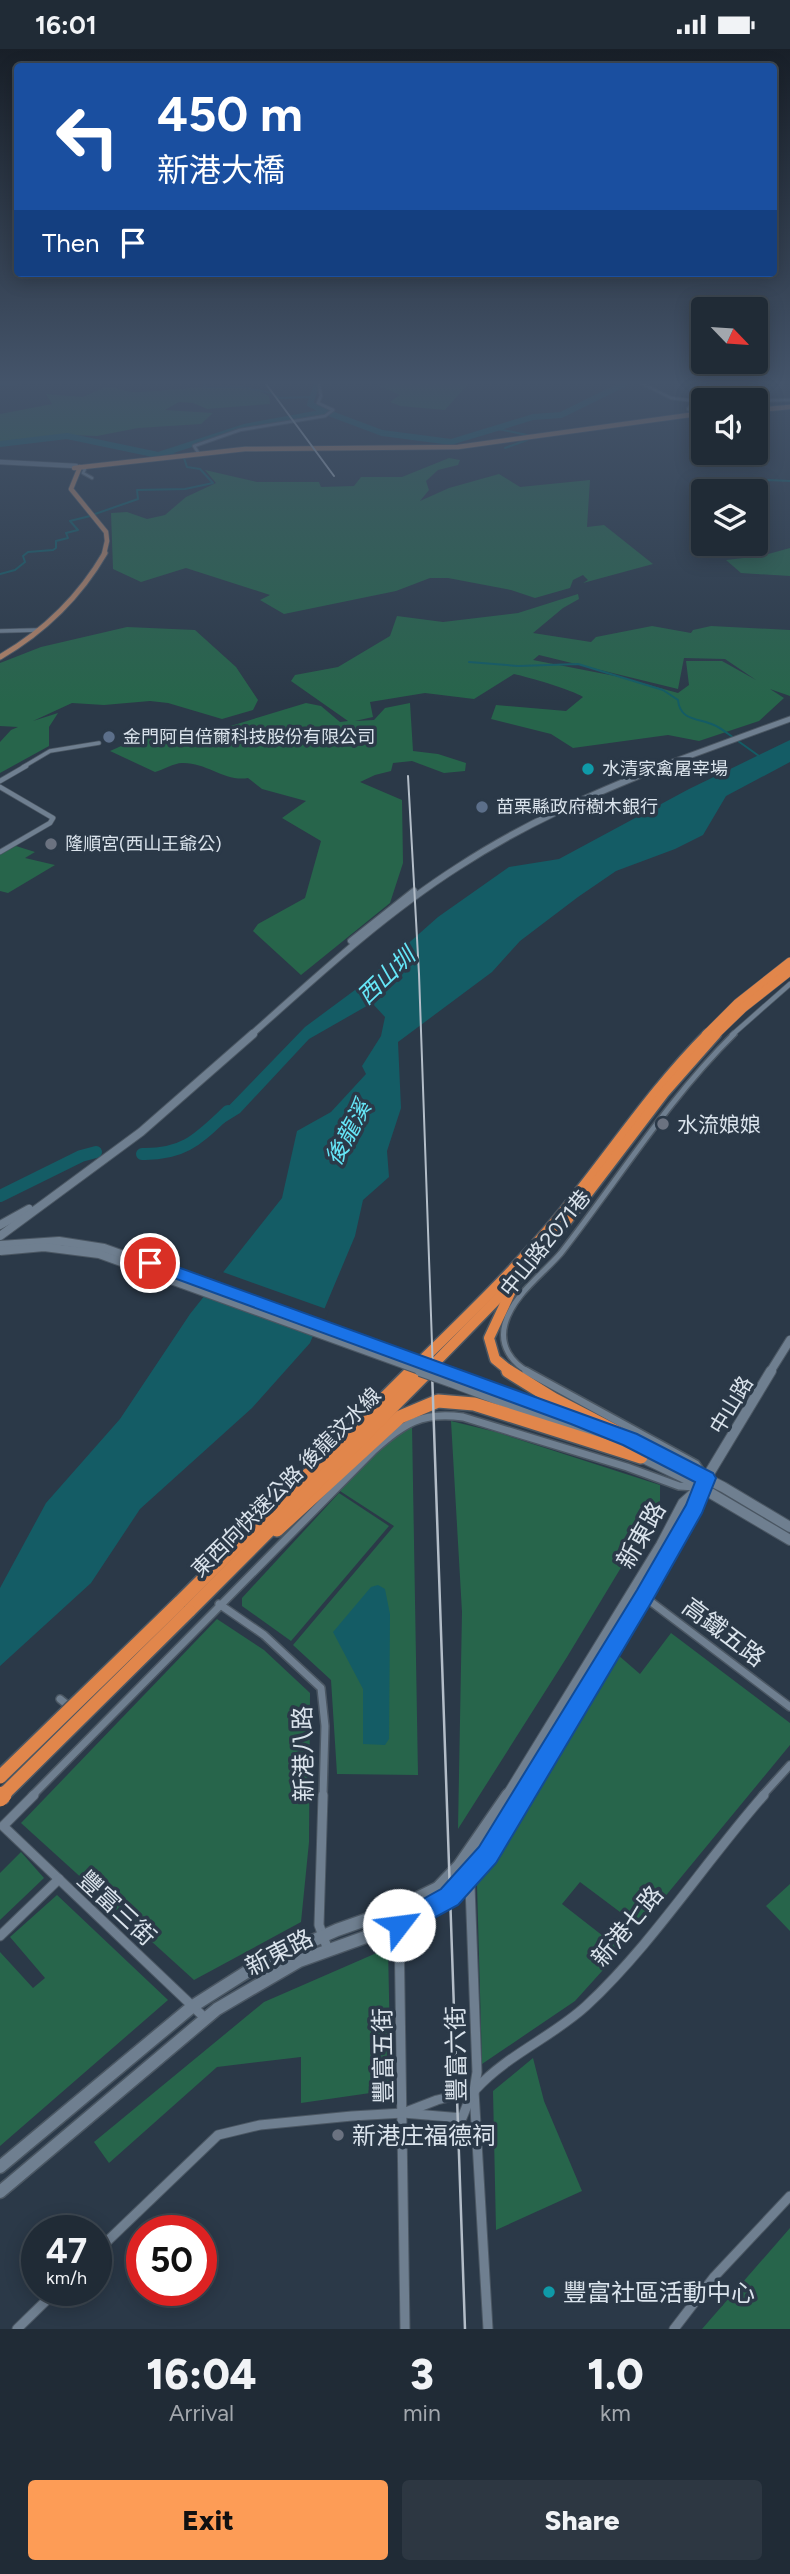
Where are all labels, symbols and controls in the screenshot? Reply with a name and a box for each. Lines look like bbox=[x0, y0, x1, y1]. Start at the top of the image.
text: 16:01 bbox=[35, 9, 97, 41]
text: 450 m bbox=[157, 84, 303, 143]
icon: left bbox=[42, 91, 133, 182]
text: 新港大橋 bbox=[157, 151, 285, 189]
icon: arrive bbox=[114, 224, 152, 262]
text: Then bbox=[42, 227, 100, 259]
north arrow bbox=[691, 297, 768, 375]
map controls bbox=[691, 297, 768, 556]
button: sound bbox=[691, 388, 768, 465]
button: layers bbox=[691, 479, 768, 556]
place label: 金門阿自倍爾科技股份有限公司 bbox=[123, 726, 375, 748]
marker: 金門阿自倍爾科技股份有限公司 bbox=[101, 729, 117, 745]
place label: 水清家禽屠宰場 bbox=[602, 758, 728, 780]
marker: 水清家禽屠宰場 bbox=[580, 761, 596, 777]
place label: 苗栗縣政府樹木銀行 bbox=[496, 796, 658, 818]
marker: 苗栗縣政府樹木銀行 bbox=[474, 799, 490, 815]
place label: 隆順宮(西山王爺公) bbox=[65, 833, 222, 855]
marker: 隆順宮(西山王爺公) bbox=[43, 836, 59, 852]
water label: 西山圳 bbox=[351, 940, 423, 1010]
water label: 後龍溪 bbox=[319, 1093, 378, 1170]
place label: 水流娘娘 bbox=[677, 1112, 761, 1137]
marker: 水流娘娘 bbox=[655, 1116, 671, 1132]
street label: 中山路2071巷 bbox=[495, 1185, 595, 1301]
pin bbox=[120, 1233, 180, 1293]
icon: arrive bbox=[131, 1244, 169, 1282]
street label: 中山路 bbox=[704, 1372, 758, 1438]
street label: 東西向快速公路 後龍汶水線 bbox=[186, 1382, 386, 1582]
street label: 新東路 bbox=[610, 1497, 672, 1573]
street label: 高鐵五路 bbox=[677, 1592, 771, 1672]
street label: 新港八路 bbox=[288, 1706, 318, 1802]
street label: 豐富三街 bbox=[72, 1865, 162, 1951]
street label: 新港七路 bbox=[585, 1880, 669, 1972]
position arrow bbox=[362, 1888, 436, 1962]
street label: 新東路 bbox=[240, 1923, 318, 1981]
street label: 豐富六街 bbox=[441, 2006, 471, 2102]
street label: 豐富五街 bbox=[368, 2008, 398, 2104]
place label: 新港庄福德祠 bbox=[352, 2121, 496, 2150]
marker: 新港庄福德祠 bbox=[330, 2127, 346, 2143]
speed limit sign: 50 bbox=[126, 2215, 217, 2306]
text: 47 bbox=[46, 2230, 87, 2272]
text: km/h bbox=[46, 2267, 87, 2289]
place label: 豐富社區活動中心 bbox=[563, 2278, 755, 2307]
marker: 豐富社區活動中心 bbox=[541, 2284, 557, 2300]
text: 16:04 bbox=[146, 2349, 257, 2400]
text: 3 bbox=[410, 2349, 434, 2400]
text: 1.0 bbox=[587, 2349, 644, 2400]
text: Arrival bbox=[169, 2399, 234, 2427]
text: min bbox=[403, 2399, 441, 2427]
text: km bbox=[600, 2399, 631, 2427]
button: Exit bbox=[28, 2480, 388, 2560]
button: Share bbox=[402, 2480, 762, 2560]

